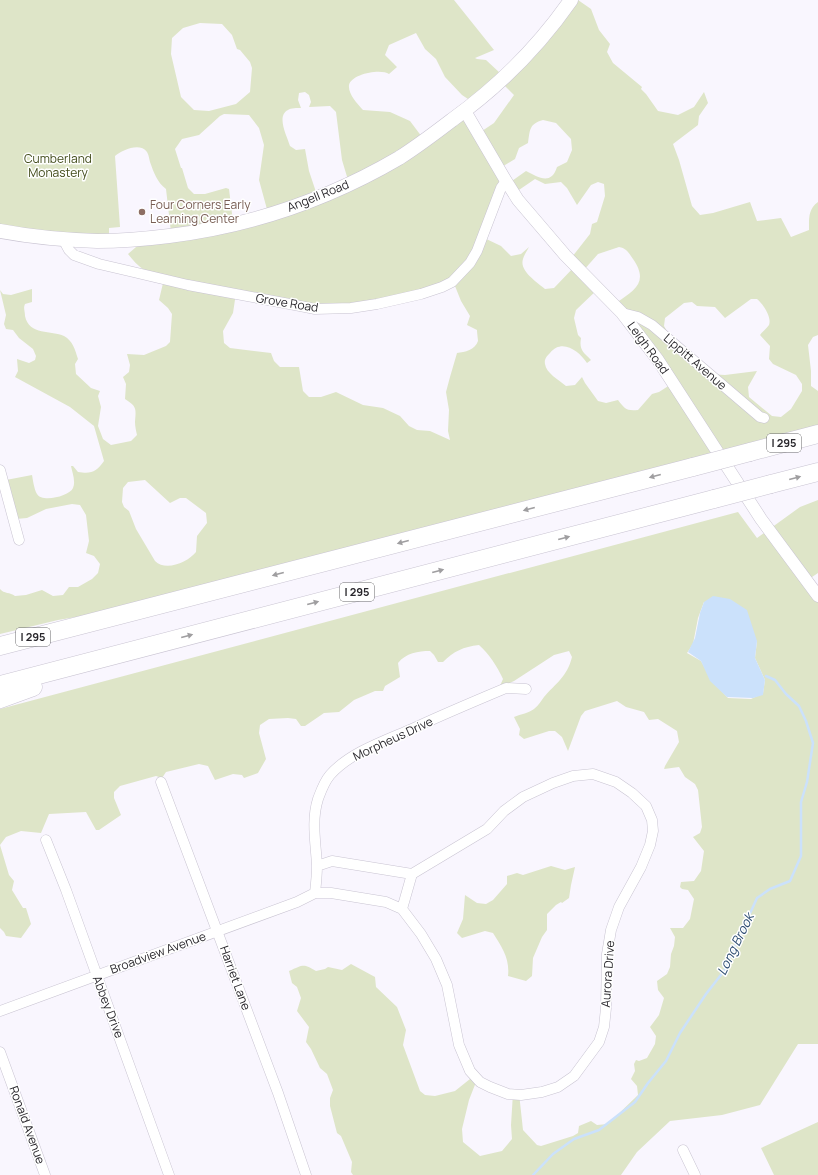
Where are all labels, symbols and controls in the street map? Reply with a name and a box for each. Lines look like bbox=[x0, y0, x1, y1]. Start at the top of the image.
park label: Cumberland Monastery bbox=[24, 150, 92, 181]
street label: Angell Road bbox=[284, 175, 351, 216]
place label: Four Corners Early Learning Center bbox=[150, 196, 251, 227]
marker: Four Corners Early Learning Center bbox=[137, 207, 147, 217]
street label: Grove Road bbox=[255, 289, 320, 316]
street label: Leigh Road bbox=[624, 318, 673, 377]
street label: Lippitt Avenue bbox=[660, 330, 730, 394]
road number: I 295 bbox=[767, 434, 801, 452]
one-way arrow bbox=[649, 474, 661, 480]
one-way arrow bbox=[789, 475, 801, 481]
one-way arrow bbox=[523, 506, 535, 512]
one-way arrow bbox=[558, 535, 570, 541]
one-way arrow bbox=[397, 539, 410, 545]
one-way arrow bbox=[432, 567, 445, 573]
one-way arrow bbox=[271, 572, 284, 578]
road number: I 295 bbox=[340, 583, 374, 601]
one-way arrow bbox=[307, 600, 319, 606]
road number: I 295 bbox=[16, 628, 50, 646]
one-way arrow bbox=[181, 633, 193, 639]
street label: Morpheus Drive bbox=[350, 713, 436, 765]
water label: Long Brook bbox=[712, 908, 759, 978]
street label: Broadview Avenue bbox=[108, 927, 208, 978]
street label: Aurora Drive bbox=[597, 940, 618, 1008]
street label: Harriet Lane bbox=[216, 943, 255, 1012]
street label: Abbey Drive bbox=[89, 973, 128, 1040]
street label: Ronald Avenue bbox=[5, 1083, 49, 1166]

